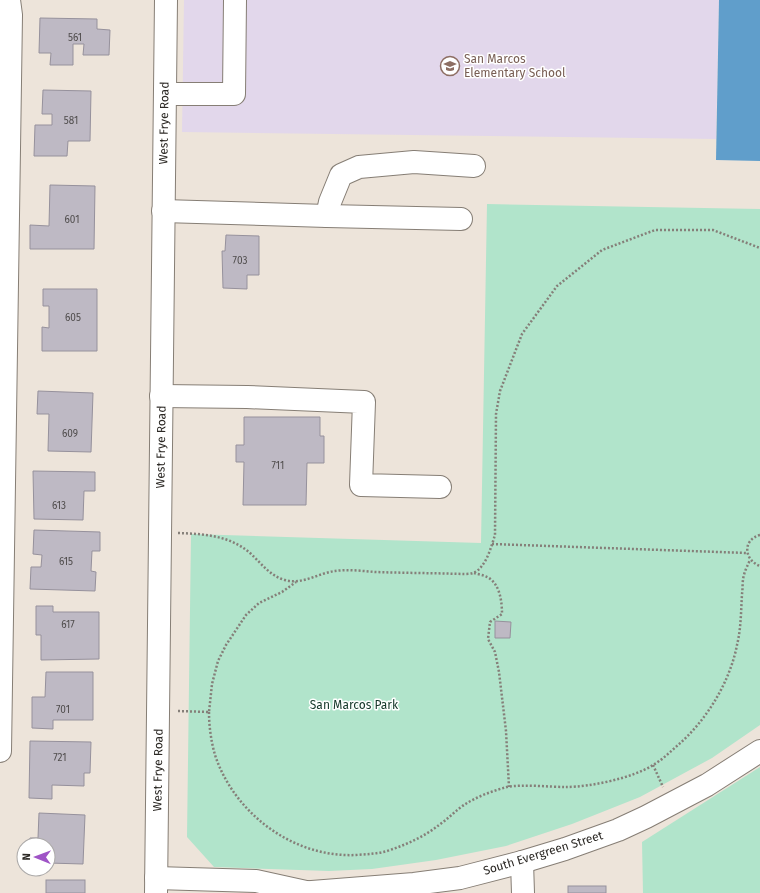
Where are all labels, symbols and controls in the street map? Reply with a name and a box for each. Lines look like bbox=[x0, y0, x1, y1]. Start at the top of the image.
house number: 561 bbox=[68, 32, 82, 44]
place label: San Marcos Elementary School bbox=[464, 52, 566, 80]
school or university icon: San Marcos Elementary School bbox=[439, 55, 461, 77]
street label: West Frye Road bbox=[156, 81, 172, 165]
house number: 581 bbox=[64, 115, 78, 127]
house number: 601 bbox=[65, 214, 80, 226]
house number: 703 bbox=[233, 255, 247, 267]
house number: 605 bbox=[65, 312, 81, 324]
street label: West Frye Road bbox=[153, 405, 169, 489]
house number: 609 bbox=[62, 428, 78, 440]
house number: 711 bbox=[272, 460, 284, 472]
house number: 613 bbox=[52, 500, 66, 512]
house number: 615 bbox=[59, 556, 73, 568]
house number: 617 bbox=[61, 619, 75, 631]
park label: San Marcos Park bbox=[310, 698, 399, 712]
house number: 701 bbox=[56, 704, 70, 716]
street label: West Frye Road bbox=[150, 728, 166, 812]
house number: 721 bbox=[53, 752, 67, 764]
street label: South Evergreen Street bbox=[481, 828, 605, 878]
north arrow bbox=[16, 837, 56, 877]
text: N bbox=[20, 853, 33, 861]

